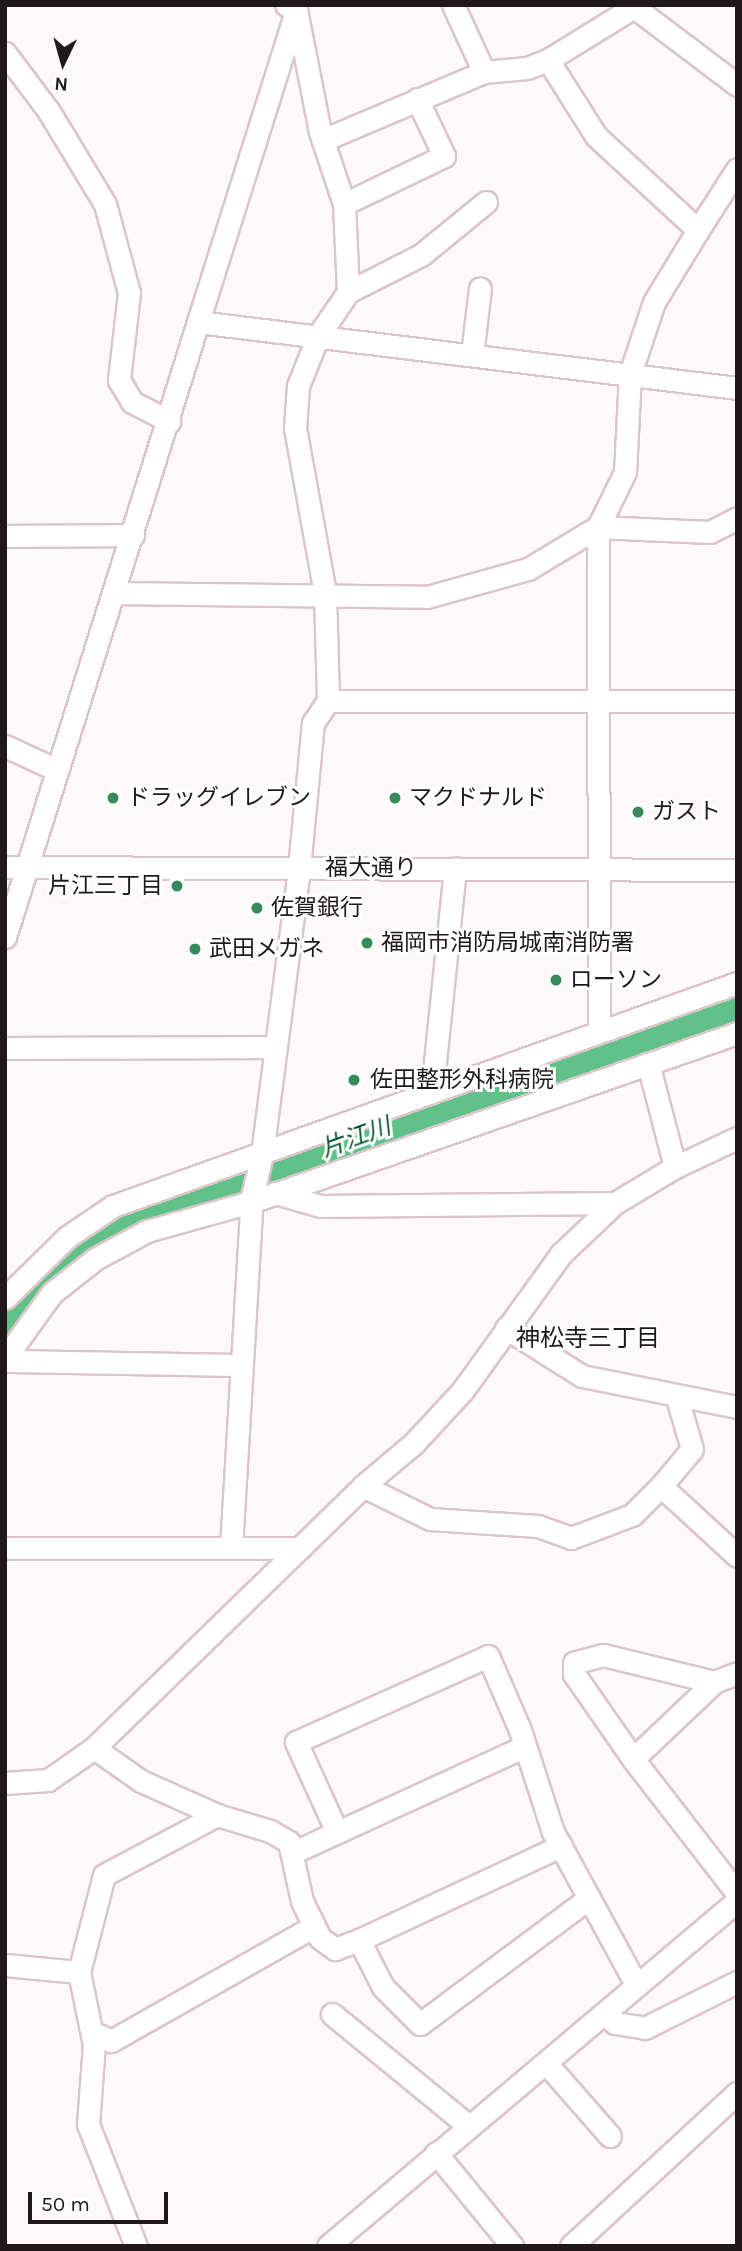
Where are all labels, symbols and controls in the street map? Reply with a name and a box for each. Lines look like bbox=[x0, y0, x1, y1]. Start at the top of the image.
north arrow bbox=[28, 28, 98, 98]
text: N bbox=[53, 72, 69, 95]
place label: ドラッグイレブン bbox=[127, 784, 311, 812]
place label: マクドナルド bbox=[409, 784, 547, 812]
marker: ドラッグイレブン bbox=[105, 790, 121, 806]
marker: マクドナルド bbox=[387, 790, 403, 806]
place label: ガスト bbox=[652, 798, 721, 826]
marker: ガスト bbox=[630, 804, 646, 820]
street label: 福大通り bbox=[325, 854, 417, 882]
place label: 片江三丁目 bbox=[48, 872, 163, 900]
marker: 片江三丁目 bbox=[169, 878, 185, 894]
place label: 佐賀銀行 bbox=[271, 894, 363, 922]
marker: 佐賀銀行 bbox=[249, 900, 265, 916]
place label: 福岡市消防局城南消防署 bbox=[381, 929, 634, 957]
place label: 武田メガネ bbox=[209, 935, 324, 963]
marker: 福岡市消防局城南消防署 bbox=[359, 935, 375, 951]
marker: 武田メガネ bbox=[187, 941, 203, 957]
place label: ローソン bbox=[570, 966, 662, 994]
marker: ローソン bbox=[548, 972, 564, 988]
place label: 佐田整形外科病院 bbox=[370, 1066, 554, 1094]
marker: 佐田整形外科病院 bbox=[344, 1070, 364, 1090]
water label: 片江川 bbox=[317, 1112, 395, 1164]
district label: 神松寺三丁目 bbox=[516, 1325, 660, 1353]
scale bar bbox=[32, 2178, 172, 2222]
text: 50 m bbox=[41, 2192, 90, 2216]

